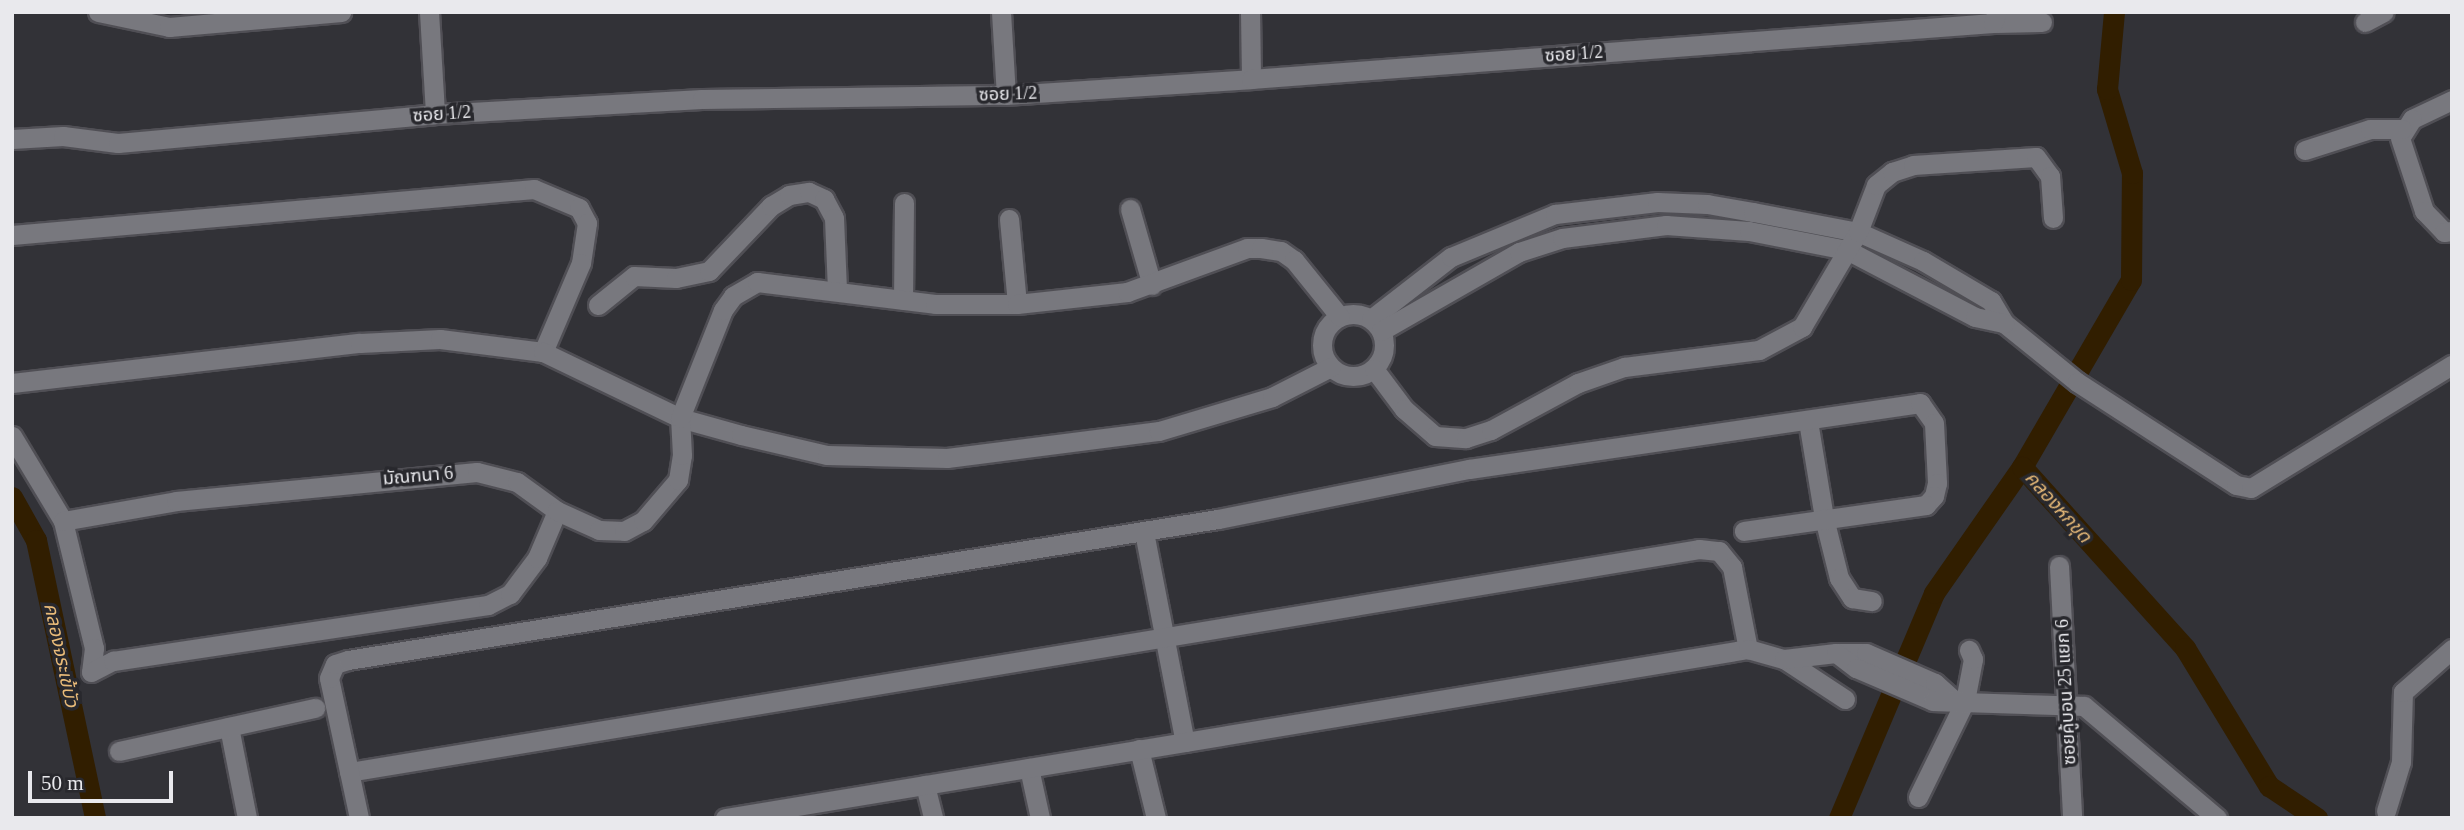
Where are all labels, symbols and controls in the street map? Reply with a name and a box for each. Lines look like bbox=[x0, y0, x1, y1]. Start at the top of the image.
street label: ซอย 1/2 bbox=[1544, 41, 1604, 67]
street label: ซอย 1/2 bbox=[978, 82, 1038, 106]
street label: ซอย 1/2 bbox=[412, 101, 472, 127]
street label: มัณฑนา 6 bbox=[382, 462, 454, 490]
water label: คลองหกขุด bbox=[2020, 467, 2096, 547]
water label: คลองจระเข้บัว bbox=[39, 601, 83, 709]
street label: ซอยคู้บอน 25 แยก 6 bbox=[2051, 619, 2081, 765]
scale bar bbox=[32, 756, 177, 800]
text: 50 m bbox=[41, 771, 84, 795]

